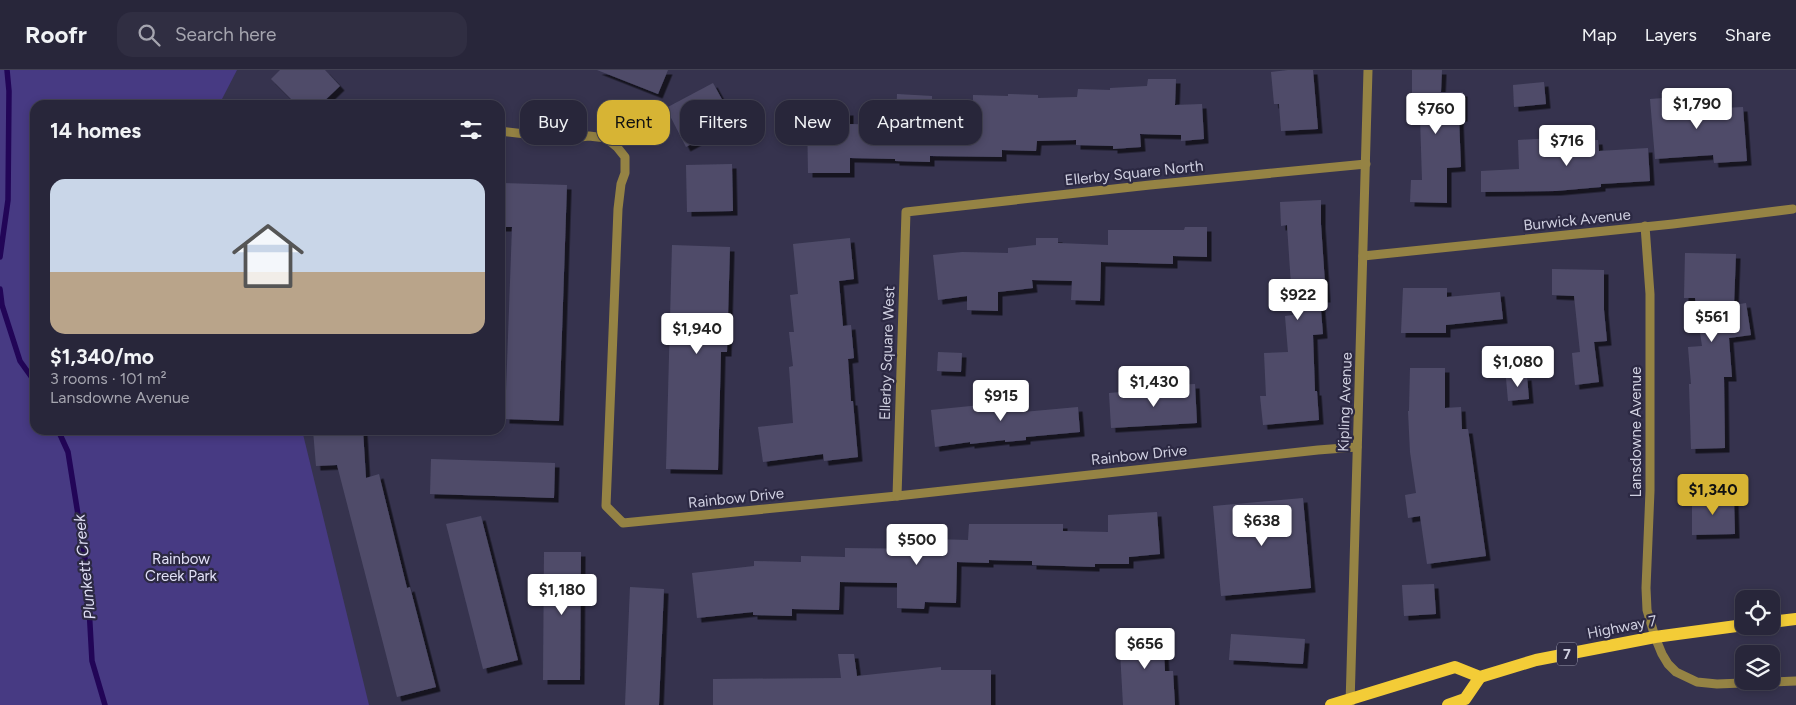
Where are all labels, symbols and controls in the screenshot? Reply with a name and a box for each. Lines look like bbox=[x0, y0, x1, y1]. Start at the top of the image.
search box bbox=[117, 12, 467, 57]
text: Roofr bbox=[25, 20, 87, 49]
icon: search bbox=[135, 21, 163, 49]
text: Search here bbox=[175, 23, 276, 46]
text: Map bbox=[1582, 24, 1617, 46]
text: Layers bbox=[1645, 24, 1697, 46]
text: Share bbox=[1725, 24, 1771, 46]
pin: $1,790 bbox=[1656, 88, 1738, 130]
pin: $760 bbox=[1406, 92, 1466, 135]
text: $1,790 bbox=[1673, 94, 1721, 113]
text: $760 bbox=[1417, 99, 1455, 118]
chip: Buy bbox=[520, 100, 587, 145]
chip: Rent bbox=[597, 100, 670, 145]
chip: Filters bbox=[680, 100, 765, 145]
chip: New bbox=[775, 100, 849, 145]
chip: Apartment bbox=[859, 100, 982, 145]
icon: filters bbox=[457, 116, 485, 144]
text: 14 homes bbox=[50, 118, 141, 143]
pin: $716 bbox=[1537, 124, 1597, 167]
text: $716 bbox=[1550, 131, 1584, 150]
street label: Ellerby Square North bbox=[1064, 157, 1204, 189]
street label: Burwick Avenue bbox=[1523, 205, 1631, 235]
icon: home bbox=[223, 211, 313, 301]
pin: $922 bbox=[1268, 278, 1328, 321]
street label: Ellerby Square West bbox=[876, 285, 898, 420]
text: $922 bbox=[1280, 285, 1316, 304]
pin: $561 bbox=[1682, 300, 1742, 343]
text: $561 bbox=[1695, 307, 1729, 326]
pin: $1,940 bbox=[656, 312, 738, 355]
text: $1,940 bbox=[672, 319, 722, 338]
text: $1,340/mo bbox=[50, 344, 154, 369]
pin: $1,080 bbox=[1477, 346, 1559, 388]
street label: Kipling Avenue bbox=[1334, 352, 1356, 452]
text: $1,080 bbox=[1493, 352, 1543, 371]
pin: $1,430 bbox=[1113, 366, 1195, 408]
street label: Lansdowne Avenue bbox=[1627, 367, 1645, 497]
text: 3 rooms · 101 m² bbox=[50, 369, 166, 388]
text: $1,430 bbox=[1129, 372, 1179, 391]
pin: $915 bbox=[971, 380, 1031, 422]
text: $915 bbox=[984, 386, 1018, 405]
text: Lansdowne Avenue bbox=[50, 388, 190, 407]
street label: Rainbow Drive bbox=[1090, 441, 1188, 469]
pin: $1,340 bbox=[1672, 474, 1754, 516]
text: $1,340 bbox=[1688, 480, 1738, 499]
street label: Rainbow Drive bbox=[687, 484, 785, 512]
pin: $638 bbox=[1232, 504, 1292, 547]
text: $638 bbox=[1244, 511, 1280, 530]
water label: Plunkett Creek bbox=[69, 512, 99, 620]
pin: $500 bbox=[887, 524, 947, 566]
text: $500 bbox=[898, 530, 936, 549]
park label: Rainbow Creek Park bbox=[145, 550, 218, 585]
pin: $1,180 bbox=[521, 574, 603, 616]
text: $1,180 bbox=[539, 580, 585, 599]
map controls bbox=[1735, 590, 1780, 690]
button: locate bbox=[1735, 590, 1780, 635]
street label: Highway 7 bbox=[1586, 611, 1658, 643]
pin: $656 bbox=[1115, 628, 1175, 670]
text: $656 bbox=[1127, 634, 1163, 653]
road number: 7 bbox=[1557, 642, 1577, 666]
button: layers bbox=[1735, 645, 1780, 690]

